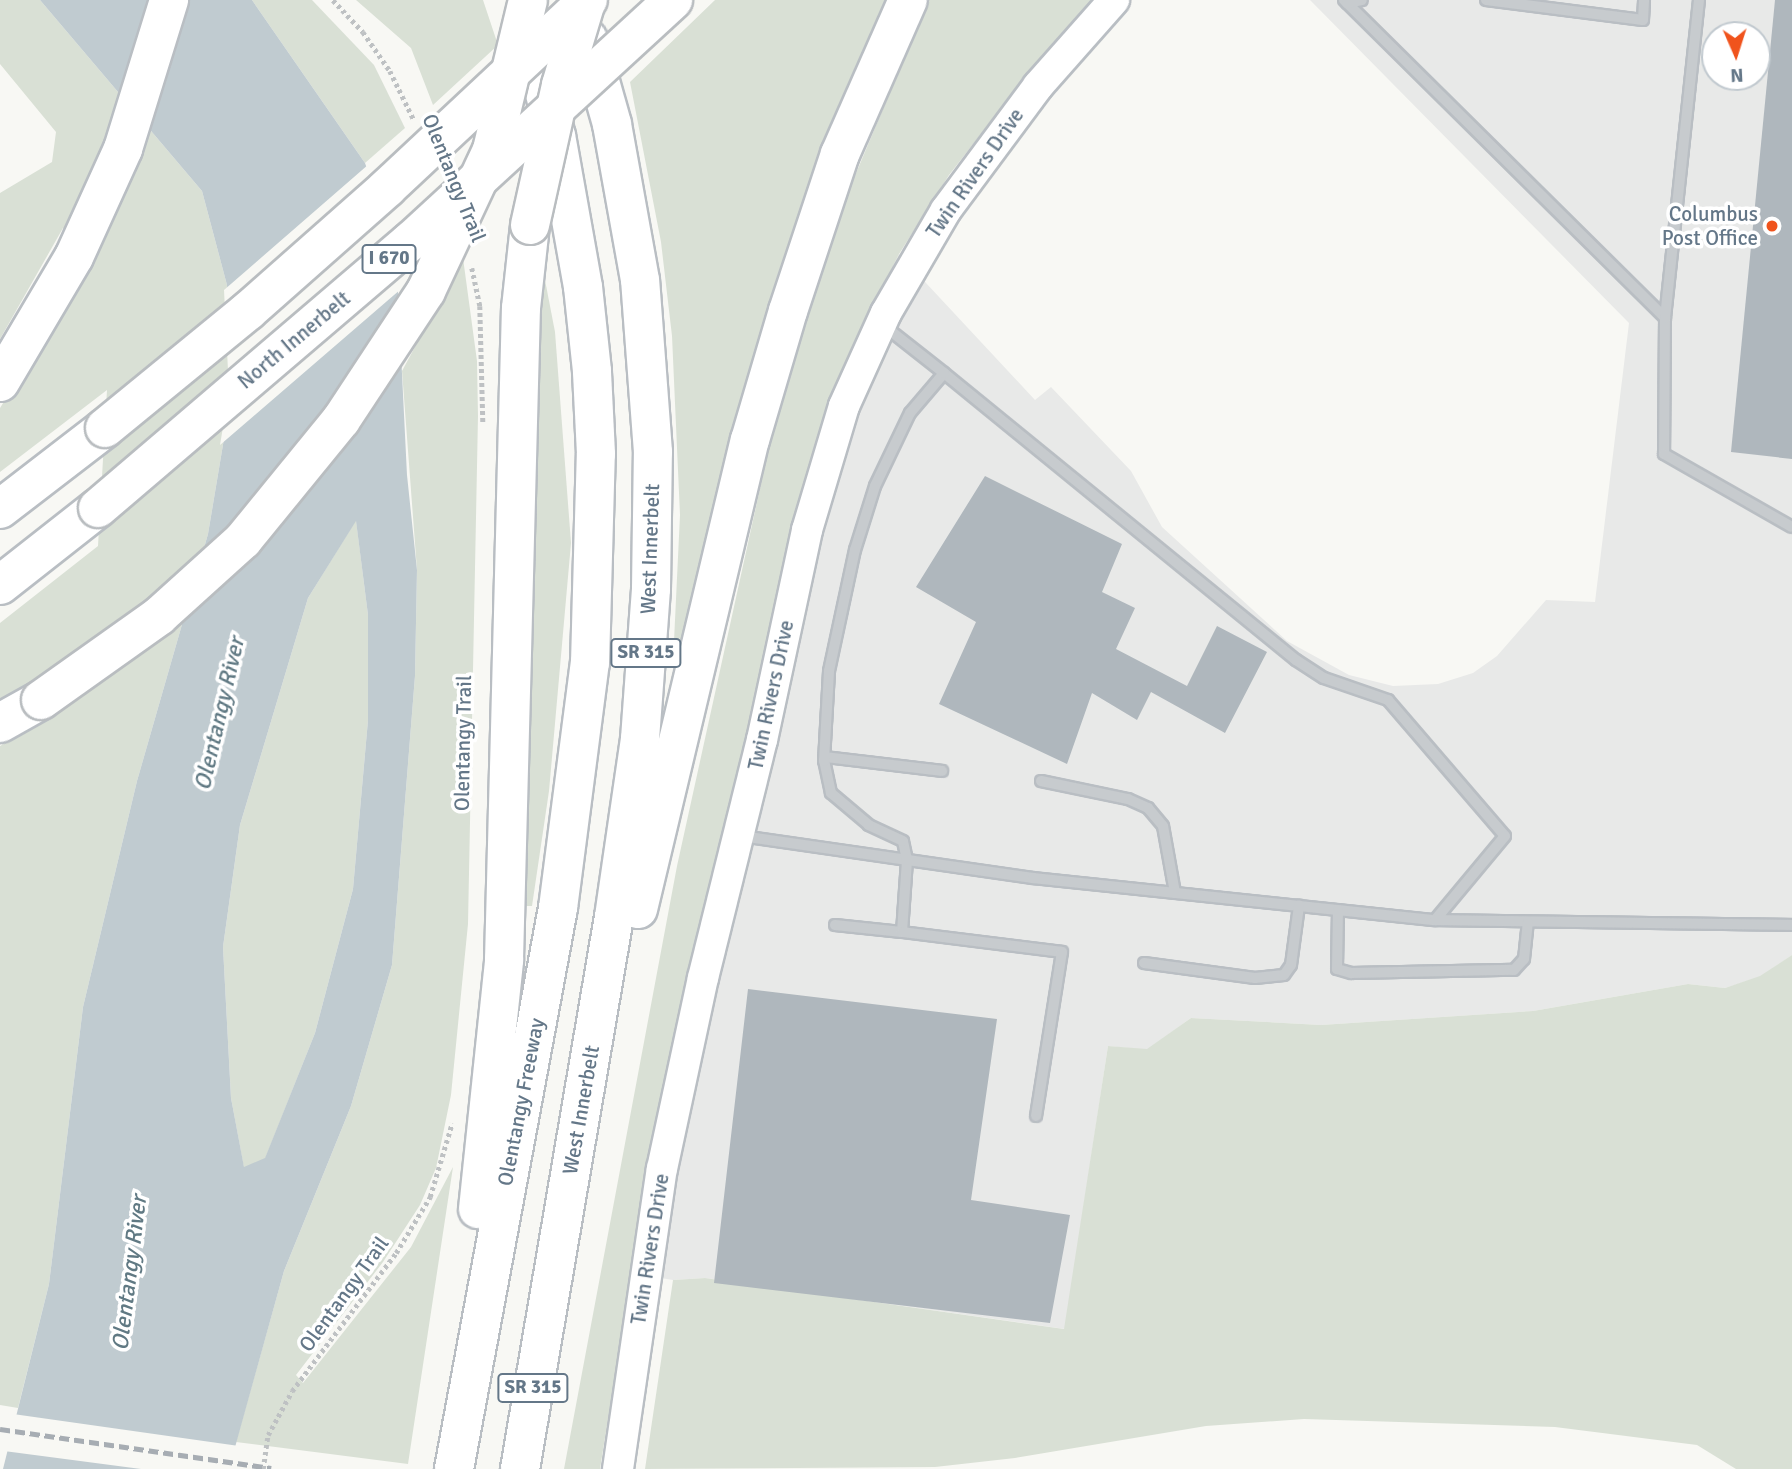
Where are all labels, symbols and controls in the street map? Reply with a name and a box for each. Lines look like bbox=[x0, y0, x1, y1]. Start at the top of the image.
north arrow bbox=[1701, 21, 1771, 91]
text: N bbox=[1730, 63, 1744, 87]
street label: Twin Rivers Drive bbox=[921, 103, 1029, 243]
street label: Olentangy Trail bbox=[417, 110, 491, 246]
place label: Columbus Post Office bbox=[1662, 201, 1758, 251]
marker: Columbus Post Office bbox=[1764, 218, 1780, 234]
road number: I 670 bbox=[361, 244, 417, 274]
street label: North Innerbelt bbox=[233, 286, 355, 394]
street label: West Innerbelt bbox=[635, 483, 665, 615]
street label: Twin Rivers Drive bbox=[743, 618, 799, 772]
water label: Olentangy River bbox=[189, 635, 251, 793]
road number: SR 315 bbox=[609, 638, 683, 668]
street label: Olentangy Trail bbox=[449, 675, 477, 811]
street label: Olentangy Freeway bbox=[492, 1016, 550, 1188]
street label: West Innerbelt bbox=[557, 1043, 605, 1177]
street label: Twin Rivers Drive bbox=[626, 1172, 674, 1326]
water label: Olentangy River bbox=[107, 1194, 153, 1352]
street label: Olentangy Trail bbox=[294, 1232, 394, 1356]
road number: SR 315 bbox=[496, 1372, 570, 1404]

